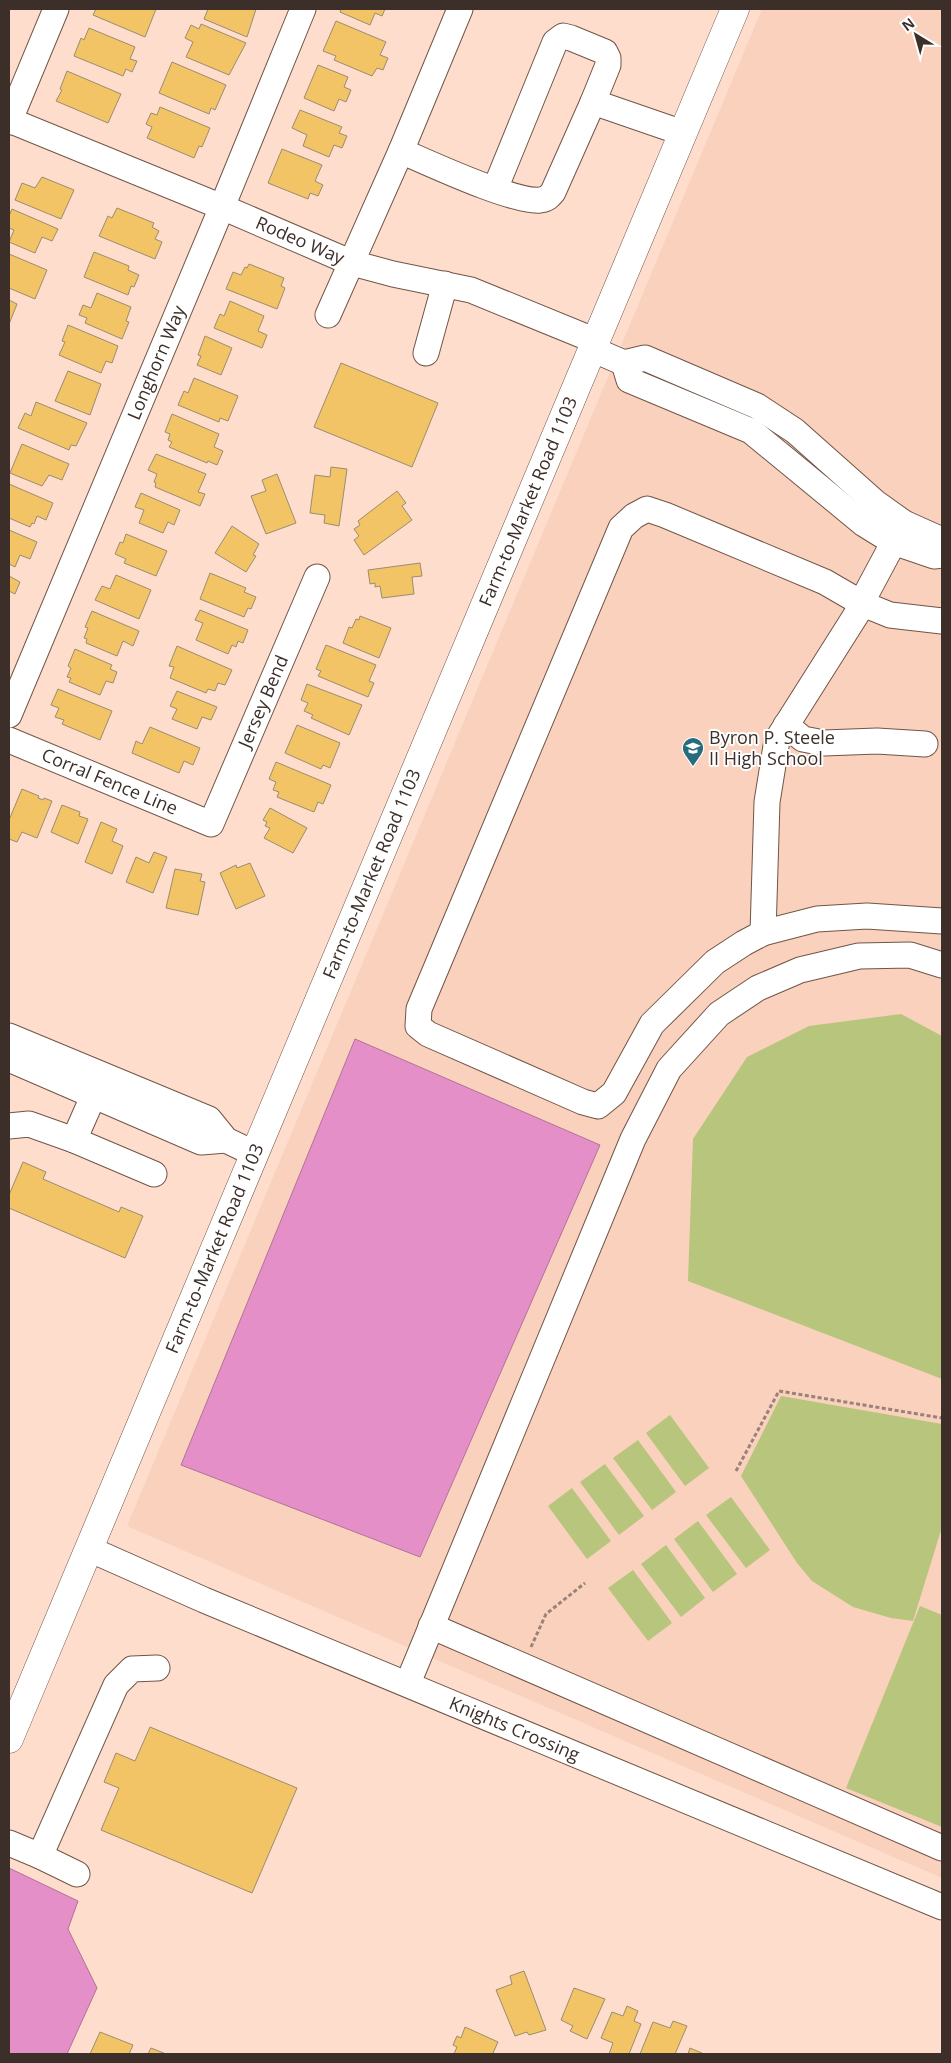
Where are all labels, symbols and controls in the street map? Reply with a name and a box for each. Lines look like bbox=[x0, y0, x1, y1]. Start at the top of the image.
north arrow bbox=[891, 10, 941, 60]
text: N bbox=[898, 13, 918, 35]
street label: Rodeo Way bbox=[252, 210, 349, 270]
street label: Longhorn Way bbox=[121, 301, 191, 423]
street label: Farm-to-Market Road 1103 bbox=[473, 393, 582, 610]
street label: Jersey Bend bbox=[231, 651, 293, 753]
place label: Byron P. Steele II High School bbox=[709, 725, 835, 770]
school or university icon: Byron P. Steele II High School bbox=[681, 736, 705, 767]
street label: Corral Fence Line bbox=[38, 742, 182, 820]
street label: Farm-to-Market Road 1103 bbox=[316, 765, 426, 982]
street label: Farm-to-Market Road 1103 bbox=[159, 1140, 269, 1357]
street label: Knights Crossing bbox=[446, 1690, 584, 1766]

